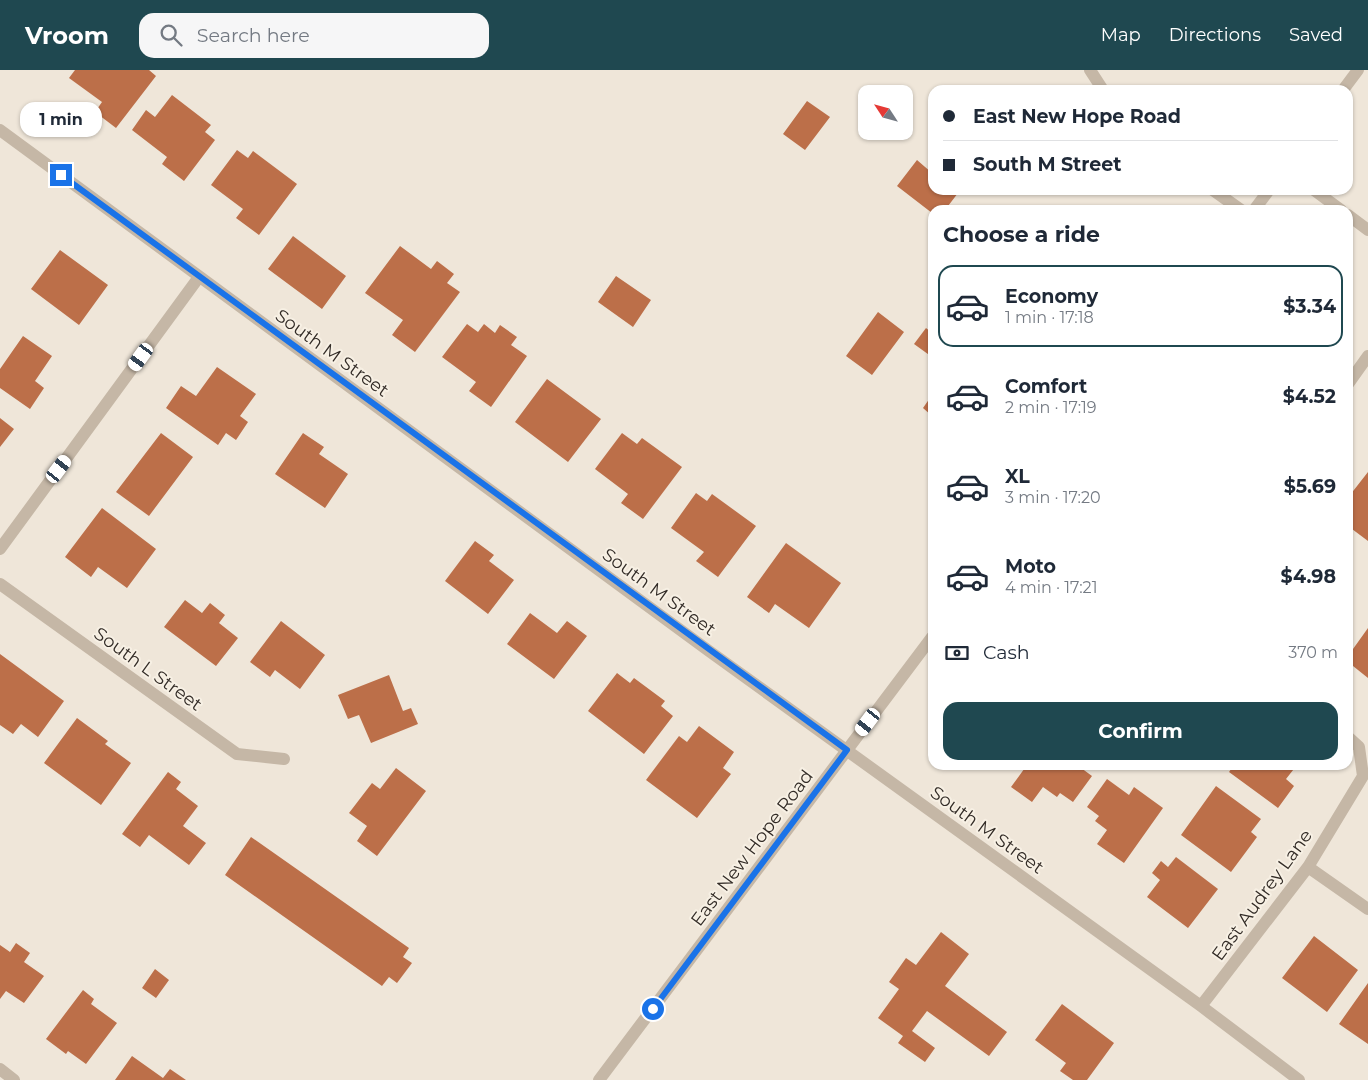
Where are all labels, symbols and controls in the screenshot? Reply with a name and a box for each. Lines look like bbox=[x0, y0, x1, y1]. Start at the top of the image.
search box bbox=[139, 13, 489, 58]
text: Vroom bbox=[25, 21, 109, 50]
icon: search bbox=[157, 21, 185, 49]
text: Search here bbox=[197, 24, 310, 47]
text: Map bbox=[1101, 24, 1141, 46]
text: Directions bbox=[1169, 24, 1261, 46]
text: Saved bbox=[1289, 24, 1343, 46]
north arrow bbox=[858, 85, 912, 140]
map controls bbox=[858, 85, 913, 140]
callout: 1 min bbox=[20, 102, 102, 138]
text: East New Hope Road bbox=[973, 105, 1181, 128]
text: 1 min bbox=[39, 110, 83, 129]
text: South M Street bbox=[973, 153, 1122, 176]
route end bbox=[50, 164, 72, 186]
text: Choose a ride bbox=[943, 221, 1100, 248]
icon: car bbox=[945, 284, 990, 329]
text: Economy bbox=[1005, 285, 1098, 308]
text: $3.34 bbox=[1283, 295, 1336, 318]
street label: South M Street bbox=[271, 304, 393, 402]
text: 1 min · 17:18 bbox=[1005, 308, 1094, 327]
car bbox=[126, 340, 155, 374]
icon: car bbox=[945, 374, 990, 419]
text: Comfort bbox=[1005, 375, 1087, 398]
text: $4.52 bbox=[1283, 385, 1336, 408]
text: 2 min · 17:19 bbox=[1005, 398, 1097, 417]
car bbox=[43, 453, 74, 485]
icon: car bbox=[945, 464, 990, 509]
text: XL bbox=[1005, 465, 1030, 488]
text: $5.69 bbox=[1284, 475, 1336, 498]
text: 3 min · 17:20 bbox=[1005, 488, 1101, 507]
street label: South M Street bbox=[598, 543, 720, 641]
icon: car bbox=[945, 554, 990, 599]
text: Moto bbox=[1005, 555, 1056, 578]
text: $4.98 bbox=[1281, 565, 1336, 588]
text: 4 min · 17:21 bbox=[1005, 578, 1097, 597]
street label: South L Street bbox=[90, 622, 206, 716]
icon: cash bbox=[943, 639, 971, 667]
text: Cash bbox=[983, 641, 1030, 664]
text: 370 m bbox=[1288, 643, 1338, 662]
button: Confirm bbox=[943, 702, 1338, 760]
car bbox=[852, 706, 883, 738]
street label: East New Hope Road bbox=[686, 766, 818, 930]
street label: South M Street bbox=[926, 781, 1048, 879]
street label: East Audrey Lane bbox=[1207, 825, 1317, 965]
route start bbox=[642, 998, 664, 1020]

